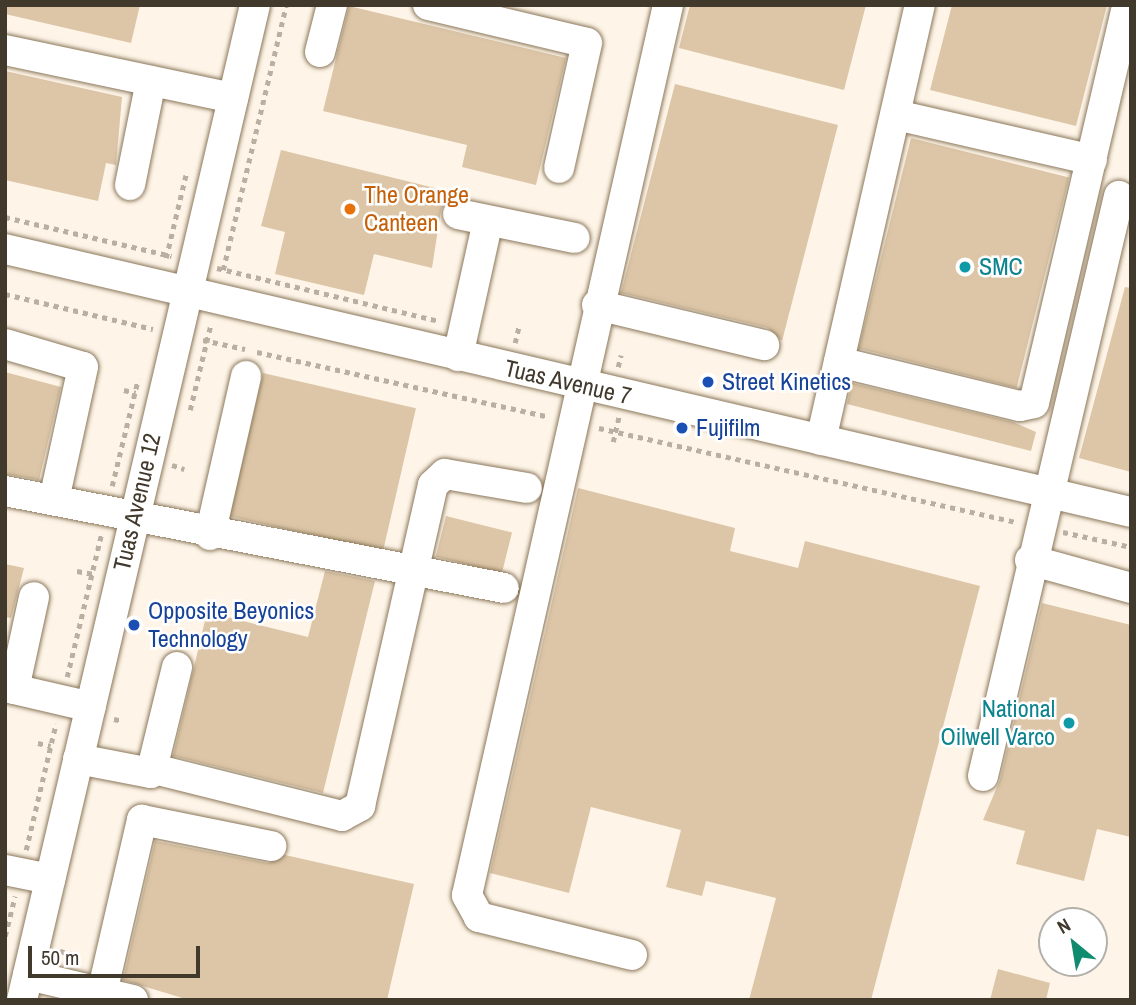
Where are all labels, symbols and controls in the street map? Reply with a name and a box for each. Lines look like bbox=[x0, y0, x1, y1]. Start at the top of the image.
place label: The Orange Canteen bbox=[364, 181, 469, 237]
marker: The Orange Canteen bbox=[342, 201, 358, 217]
place label: SMC bbox=[979, 253, 1023, 281]
marker: SMC bbox=[957, 259, 973, 275]
street label: Tuas Avenue 7 bbox=[501, 353, 635, 411]
place label: Street Kinetics bbox=[722, 368, 851, 396]
marker: Street Kinetics bbox=[700, 374, 716, 390]
place label: Fujifilm bbox=[696, 414, 761, 442]
marker: Fujifilm bbox=[674, 420, 690, 436]
street label: Tuas Avenue 12 bbox=[107, 430, 167, 574]
place label: Opposite Beyonics Technology bbox=[148, 597, 314, 653]
marker: Opposite Beyonics Technology bbox=[126, 617, 142, 633]
place label: National Oilwell Varco bbox=[941, 695, 1055, 751]
marker: National Oilwell Varco bbox=[1061, 715, 1077, 731]
north arrow bbox=[1038, 907, 1108, 977]
text: N bbox=[1052, 911, 1075, 940]
scale bar bbox=[32, 932, 203, 976]
text: 50 m bbox=[41, 943, 79, 972]

